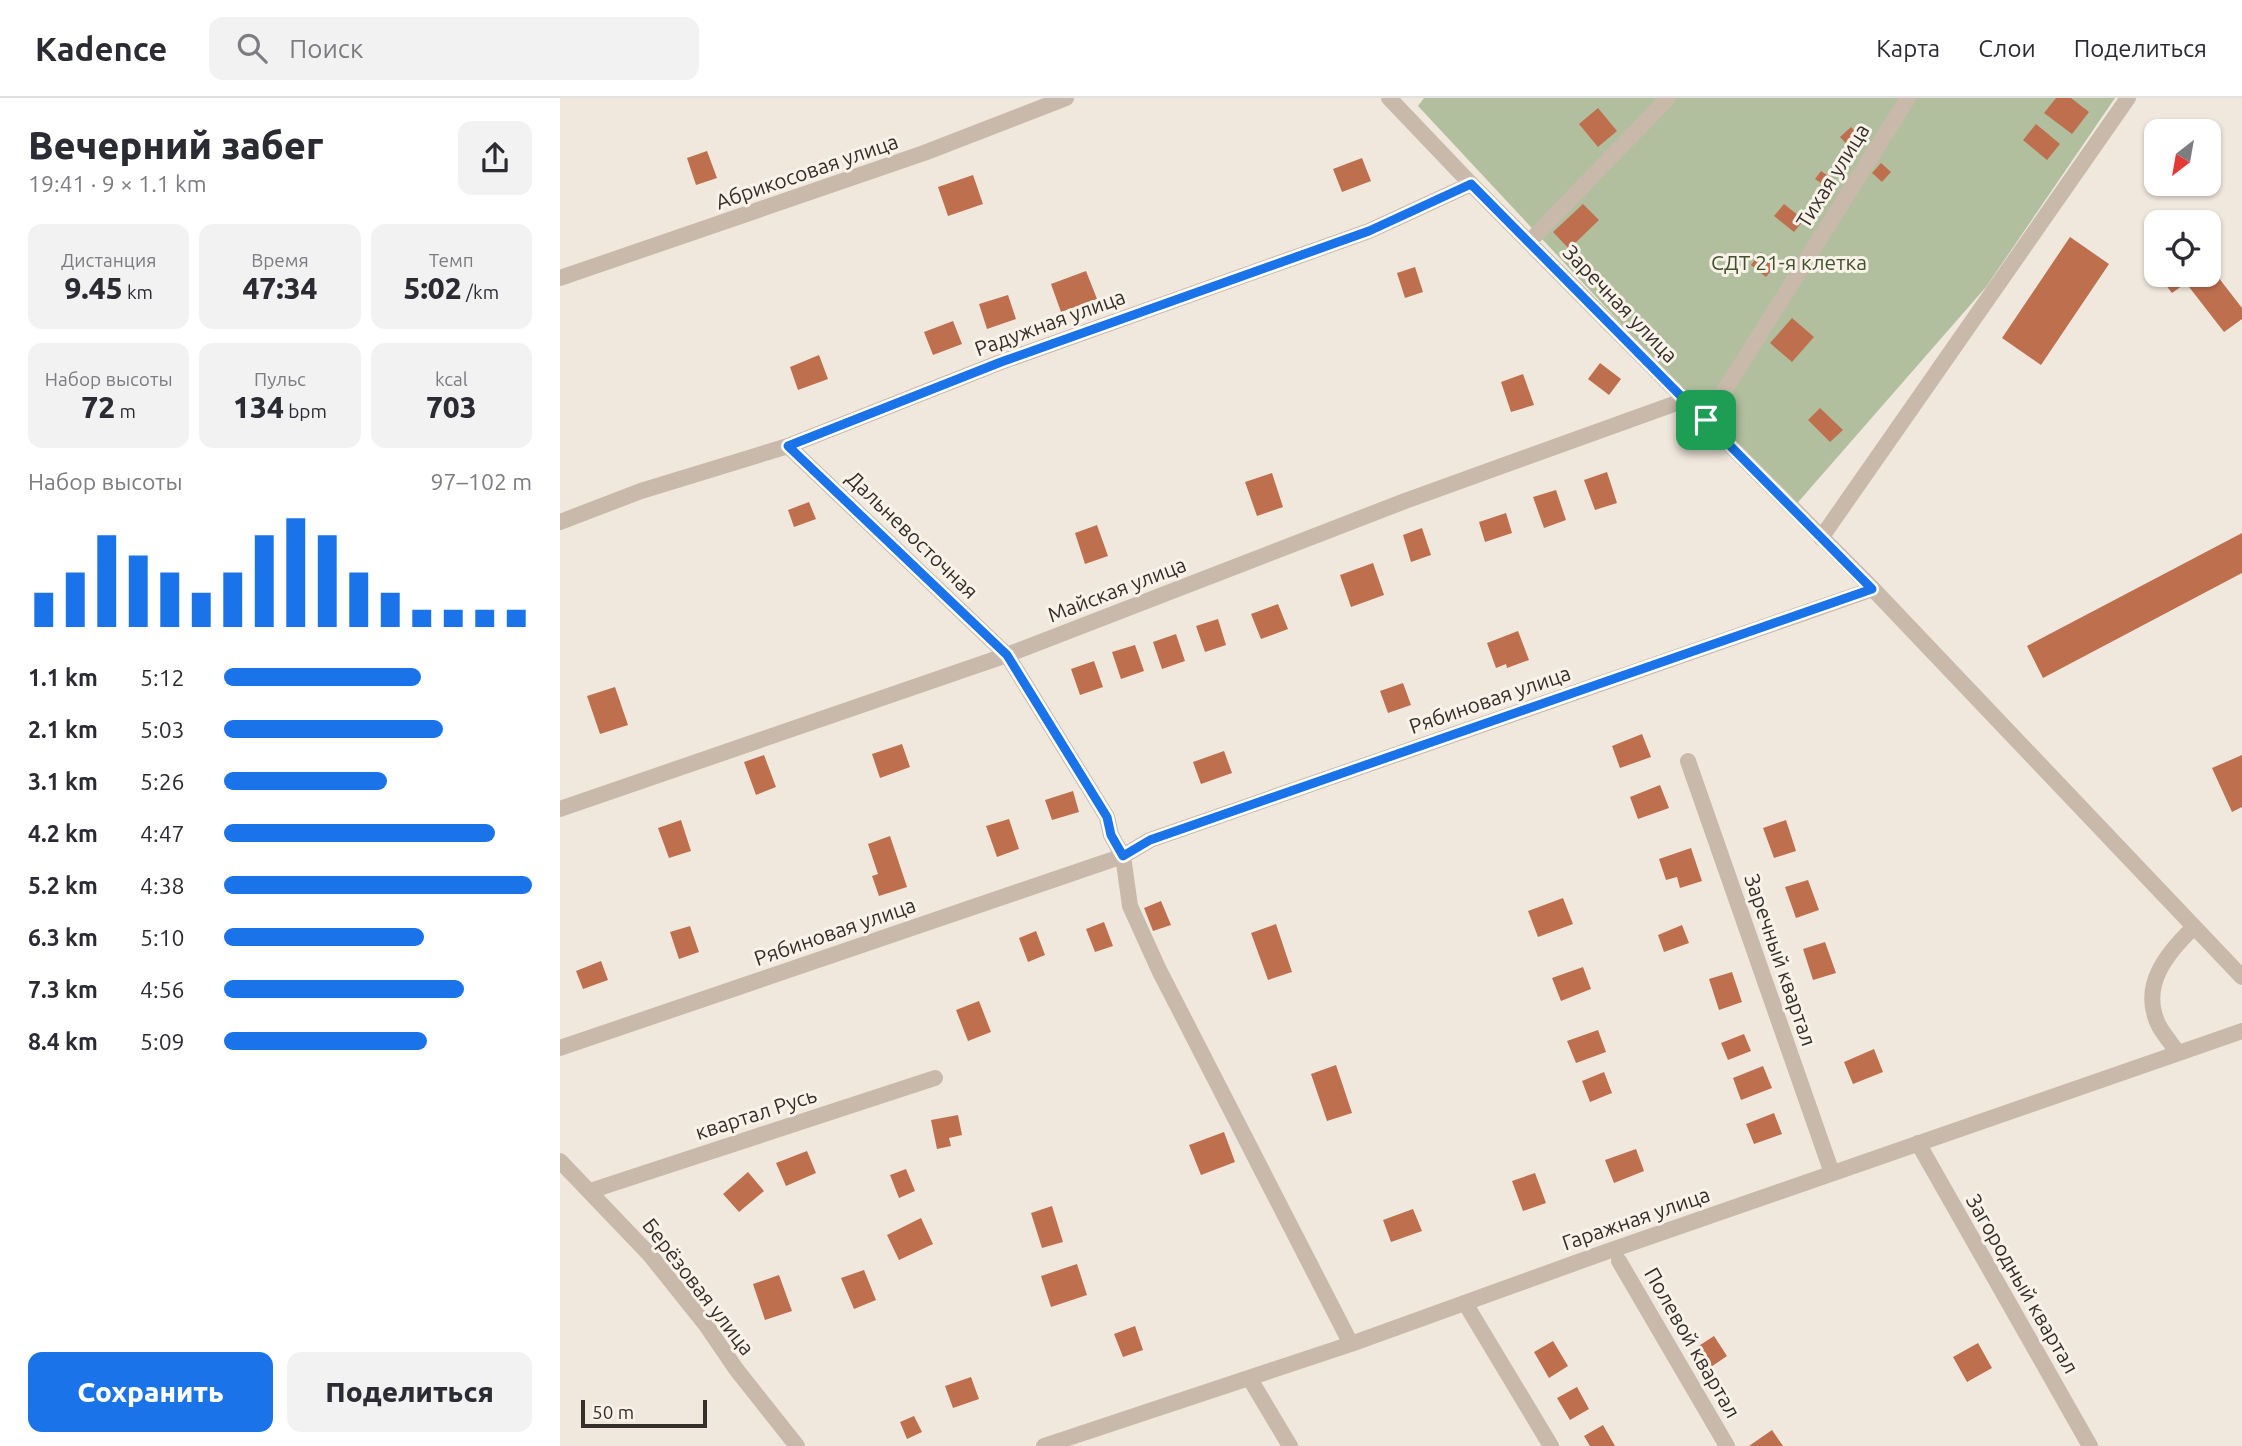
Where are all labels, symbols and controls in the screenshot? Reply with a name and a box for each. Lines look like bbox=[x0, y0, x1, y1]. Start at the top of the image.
search box bbox=[209, 17, 699, 80]
icon: search bbox=[233, 29, 271, 67]
text: Kadence bbox=[35, 30, 167, 67]
text: Поиск bbox=[289, 34, 363, 63]
text: Карта bbox=[1876, 35, 1940, 62]
text: Слои bbox=[1978, 35, 2036, 62]
text: Поделиться bbox=[2074, 35, 2207, 62]
street label: Тихая улица bbox=[1791, 119, 1874, 232]
north arrow bbox=[2144, 119, 2221, 196]
map controls bbox=[2144, 119, 2221, 287]
button: share bbox=[458, 121, 532, 195]
text: Вечерний забег bbox=[28, 124, 323, 166]
street label: Абрикосовая улица bbox=[712, 129, 901, 214]
text: 19:41 · 9 × 1.1 km bbox=[28, 171, 207, 196]
button: locate bbox=[2144, 210, 2221, 287]
street label: Заречная улица bbox=[1559, 240, 1683, 367]
text: Дистанция bbox=[61, 249, 156, 271]
text: Время bbox=[251, 249, 309, 271]
text: Темп bbox=[429, 249, 474, 271]
park label: СДТ 21-я клетка bbox=[1711, 250, 1867, 274]
text: 9.45 bbox=[64, 271, 123, 305]
text: 47:34 bbox=[242, 271, 318, 305]
text: 5:02 bbox=[404, 271, 462, 305]
text: km bbox=[123, 281, 153, 303]
text: /km bbox=[462, 281, 499, 303]
street label: Радужная улица bbox=[971, 284, 1128, 360]
text: Набор высоты bbox=[45, 368, 173, 390]
text: Пульс bbox=[254, 368, 306, 390]
text: kcal bbox=[435, 368, 468, 390]
text: 72 bbox=[81, 390, 115, 424]
text: 134 bbox=[233, 390, 284, 424]
text: 703 bbox=[426, 390, 477, 424]
pin bbox=[1676, 390, 1736, 450]
text: m bbox=[115, 400, 136, 422]
text: bpm bbox=[284, 400, 327, 422]
icon: arrive bbox=[1687, 401, 1725, 439]
street label: Дальневосточная bbox=[842, 465, 983, 603]
text: Набор высоты bbox=[28, 469, 183, 494]
text: 97–102 m bbox=[431, 469, 532, 494]
street label: Майская улица bbox=[1044, 552, 1189, 627]
street label: Рябиновая улица bbox=[1406, 660, 1574, 738]
text: 1.1 km bbox=[28, 665, 98, 690]
text: 5:12 bbox=[140, 665, 185, 690]
text: 2.1 km bbox=[28, 717, 98, 742]
text: 5:03 bbox=[140, 717, 185, 742]
text: 3.1 km bbox=[28, 769, 98, 794]
text: 5:26 bbox=[140, 769, 185, 794]
text: 4.2 km bbox=[28, 821, 98, 846]
text: 4:47 bbox=[140, 821, 185, 846]
street label: Заречный квартал bbox=[1740, 870, 1822, 1049]
text: 5.2 km bbox=[28, 873, 98, 898]
text: 4:38 bbox=[140, 873, 185, 898]
street label: Рябиновая улица bbox=[751, 892, 919, 970]
text: 6.3 km bbox=[28, 925, 98, 950]
text: 5:10 bbox=[140, 925, 185, 950]
text: 7.3 km bbox=[28, 977, 98, 1002]
text: 4:56 bbox=[140, 977, 185, 1002]
text: 8.4 km bbox=[28, 1029, 98, 1054]
text: 5:09 bbox=[140, 1029, 185, 1054]
street label: квартал Русь bbox=[692, 1082, 820, 1144]
street label: Гаражная улица bbox=[1559, 1182, 1713, 1255]
street label: Загородный квартал bbox=[1962, 1190, 2084, 1377]
street label: Берёзовая улица bbox=[638, 1213, 760, 1359]
street label: Полевой квартал bbox=[1640, 1263, 1746, 1422]
button: Сохранить bbox=[28, 1352, 273, 1432]
button: Поделиться bbox=[287, 1352, 532, 1432]
scale bar bbox=[581, 1397, 707, 1429]
text: 50 m bbox=[592, 1401, 634, 1423]

